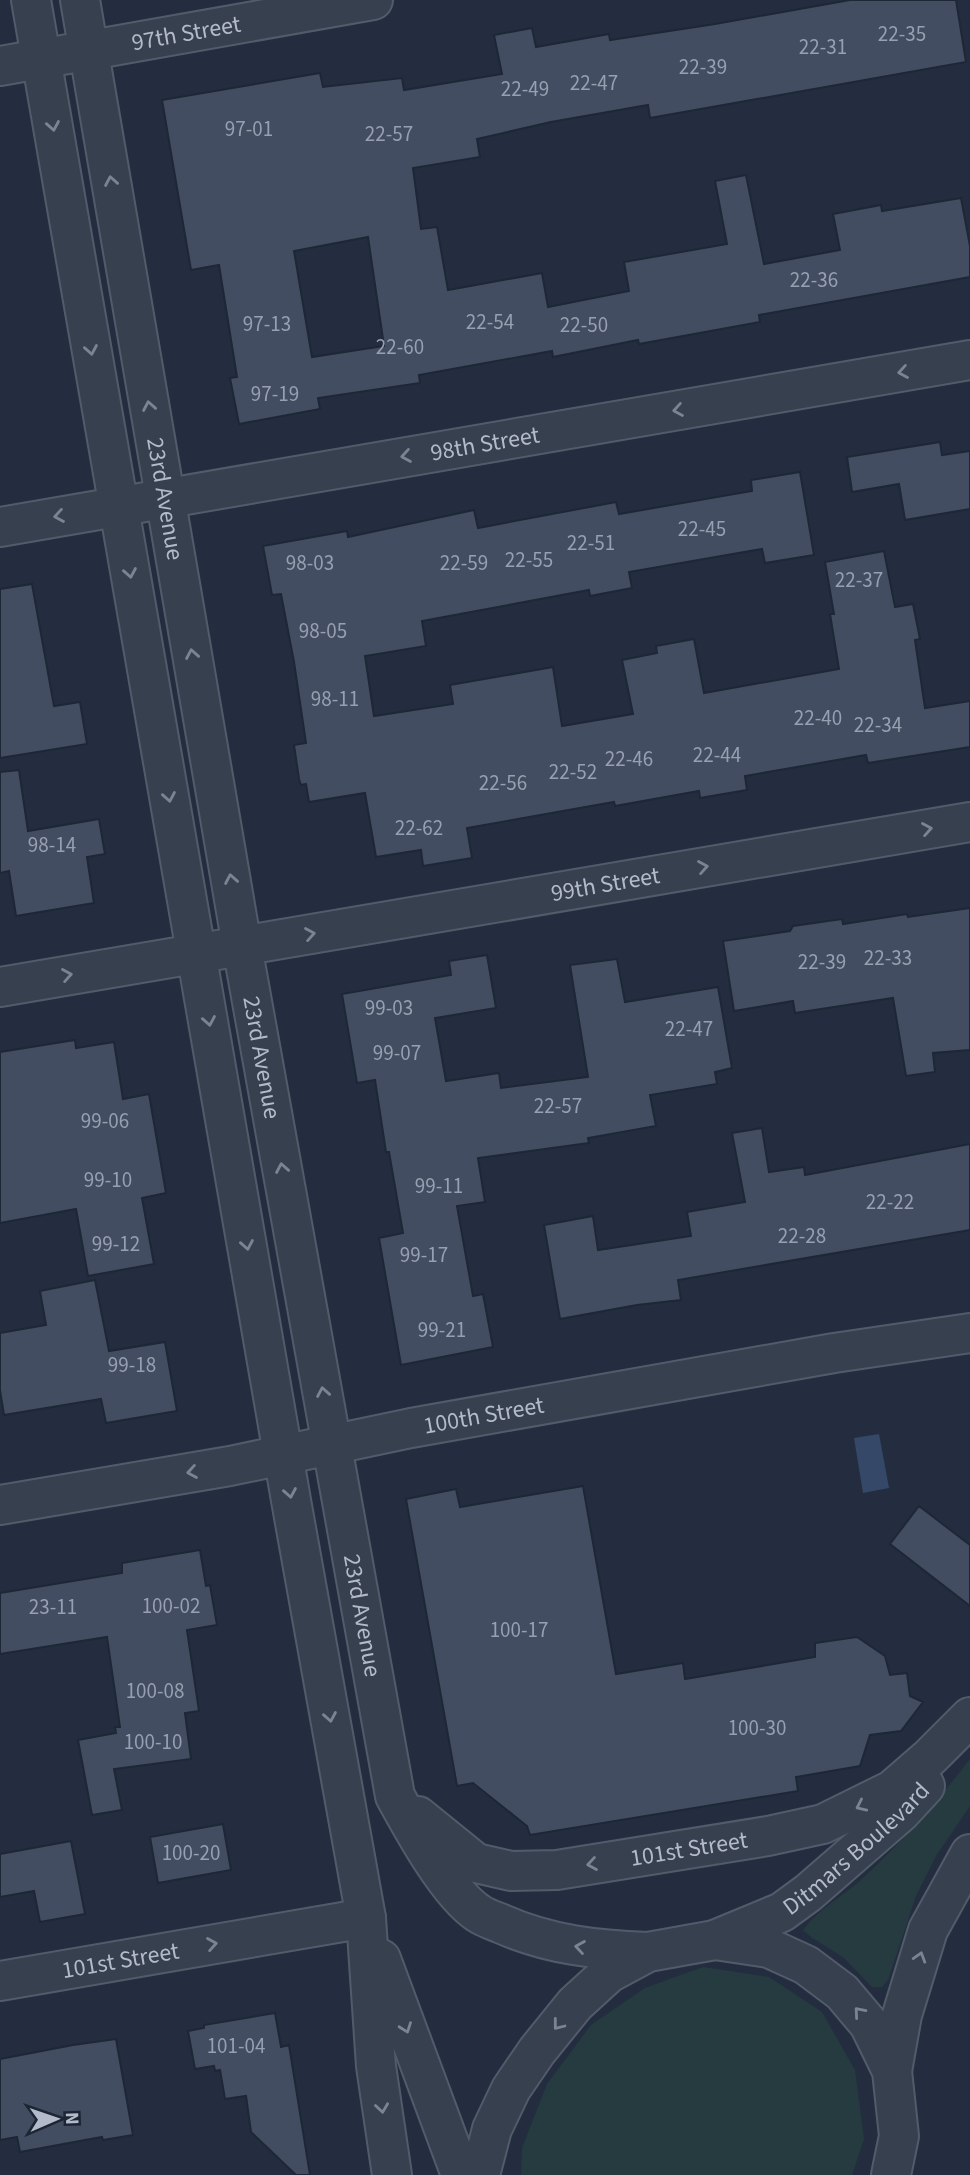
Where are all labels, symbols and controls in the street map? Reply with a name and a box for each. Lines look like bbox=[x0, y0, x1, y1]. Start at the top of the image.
street label: 97th Street bbox=[129, 7, 243, 60]
house number: 22-35 bbox=[878, 19, 926, 49]
house number: 22-31 bbox=[799, 32, 847, 62]
house number: 22-39 bbox=[679, 52, 727, 82]
house number: 22-47 bbox=[570, 68, 618, 98]
house number: 22-49 bbox=[501, 74, 549, 104]
house number: 97-01 bbox=[225, 114, 273, 144]
house number: 22-57 bbox=[365, 119, 413, 149]
one-way arrow bbox=[45, 120, 60, 132]
one-way arrow bbox=[104, 175, 119, 187]
house number: 22-36 bbox=[790, 265, 838, 295]
house number: 22-54 bbox=[466, 307, 514, 337]
house number: 97-13 bbox=[243, 309, 291, 339]
house number: 22-50 bbox=[560, 310, 608, 340]
house number: 22-60 bbox=[376, 332, 424, 362]
one-way arrow bbox=[83, 344, 98, 356]
one-way arrow bbox=[897, 363, 909, 378]
house number: 97-19 bbox=[251, 379, 299, 409]
one-way arrow bbox=[142, 400, 157, 411]
one-way arrow bbox=[673, 402, 684, 417]
street label: 98th Street bbox=[428, 417, 542, 471]
street label: 23rd Avenue bbox=[137, 435, 193, 563]
one-way arrow bbox=[400, 448, 412, 463]
one-way arrow bbox=[53, 508, 65, 523]
house number: 22-45 bbox=[678, 514, 726, 544]
house number: 22-51 bbox=[567, 528, 615, 558]
house number: 22-55 bbox=[505, 545, 553, 575]
house number: 98-03 bbox=[286, 548, 334, 578]
house number: 22-59 bbox=[440, 548, 488, 578]
house number: 22-37 bbox=[835, 565, 883, 595]
one-way arrow bbox=[122, 567, 137, 579]
house number: 98-05 bbox=[299, 616, 347, 646]
one-way arrow bbox=[185, 648, 200, 660]
house number: 98-11 bbox=[311, 684, 359, 714]
house number: 22-40 bbox=[794, 703, 842, 733]
house number: 22-34 bbox=[854, 710, 902, 740]
house number: 22-44 bbox=[693, 740, 741, 770]
house number: 22-46 bbox=[605, 744, 653, 774]
house number: 22-52 bbox=[549, 757, 597, 787]
house number: 22-56 bbox=[479, 768, 527, 798]
one-way arrow bbox=[161, 791, 176, 803]
house number: 22-62 bbox=[395, 813, 443, 843]
one-way arrow bbox=[921, 822, 933, 837]
house number: 98-14 bbox=[28, 830, 76, 860]
street label: 99th Street bbox=[548, 858, 663, 911]
one-way arrow bbox=[697, 860, 709, 875]
one-way arrow bbox=[224, 873, 239, 885]
one-way arrow bbox=[304, 927, 315, 942]
house number: 22-33 bbox=[864, 943, 912, 973]
house number: 22-39 bbox=[798, 947, 846, 977]
one-way arrow bbox=[61, 968, 73, 983]
street label: 23rd Avenue bbox=[233, 993, 290, 1122]
house number: 99-03 bbox=[365, 993, 413, 1023]
house number: 22-47 bbox=[665, 1014, 713, 1044]
one-way arrow bbox=[201, 1015, 216, 1027]
house number: 99-07 bbox=[373, 1038, 421, 1068]
house number: 22-57 bbox=[534, 1091, 582, 1121]
house number: 99-06 bbox=[81, 1106, 129, 1136]
one-way arrow bbox=[275, 1162, 290, 1174]
house number: 99-10 bbox=[84, 1165, 132, 1195]
house number: 99-11 bbox=[415, 1171, 463, 1201]
house number: 22-22 bbox=[866, 1187, 914, 1217]
house number: 22-28 bbox=[778, 1221, 826, 1251]
house number: 99-12 bbox=[92, 1229, 140, 1259]
one-way arrow bbox=[239, 1239, 254, 1251]
house number: 99-17 bbox=[400, 1240, 448, 1270]
house number: 99-21 bbox=[418, 1315, 466, 1345]
house number: 99-18 bbox=[108, 1350, 156, 1380]
one-way arrow bbox=[316, 1386, 331, 1398]
street label: 100th Street bbox=[421, 1388, 547, 1443]
one-way arrow bbox=[186, 1464, 198, 1479]
one-way arrow bbox=[281, 1487, 296, 1499]
street label: 23rd Avenue bbox=[334, 1551, 390, 1680]
house number: 100-02 bbox=[142, 1591, 200, 1621]
house number: 23-11 bbox=[29, 1592, 77, 1622]
house number: 100-17 bbox=[490, 1615, 548, 1645]
house number: 100-08 bbox=[126, 1676, 184, 1706]
one-way arrow bbox=[322, 1711, 337, 1723]
house number: 100-30 bbox=[728, 1713, 786, 1743]
house number: 100-10 bbox=[124, 1727, 182, 1757]
street label: Ditmars Boulevard bbox=[775, 1774, 938, 1924]
one-way arrow bbox=[856, 1798, 869, 1812]
street label: 101st Street bbox=[628, 1823, 750, 1876]
house number: 100-20 bbox=[162, 1838, 220, 1868]
one-way arrow bbox=[586, 1856, 598, 1871]
street label: 101st Street bbox=[59, 1933, 182, 1988]
one-way arrow bbox=[206, 1937, 218, 1952]
one-way arrow bbox=[574, 1940, 586, 1955]
one-way arrow bbox=[911, 1951, 926, 1963]
one-way arrow bbox=[855, 2007, 867, 2020]
one-way arrow bbox=[554, 2017, 567, 2029]
one-way arrow bbox=[398, 2021, 412, 2033]
house number: 101-04 bbox=[207, 2031, 265, 2061]
north arrow bbox=[21, 2084, 91, 2154]
one-way arrow bbox=[374, 2102, 389, 2114]
text: N bbox=[58, 2112, 85, 2125]

